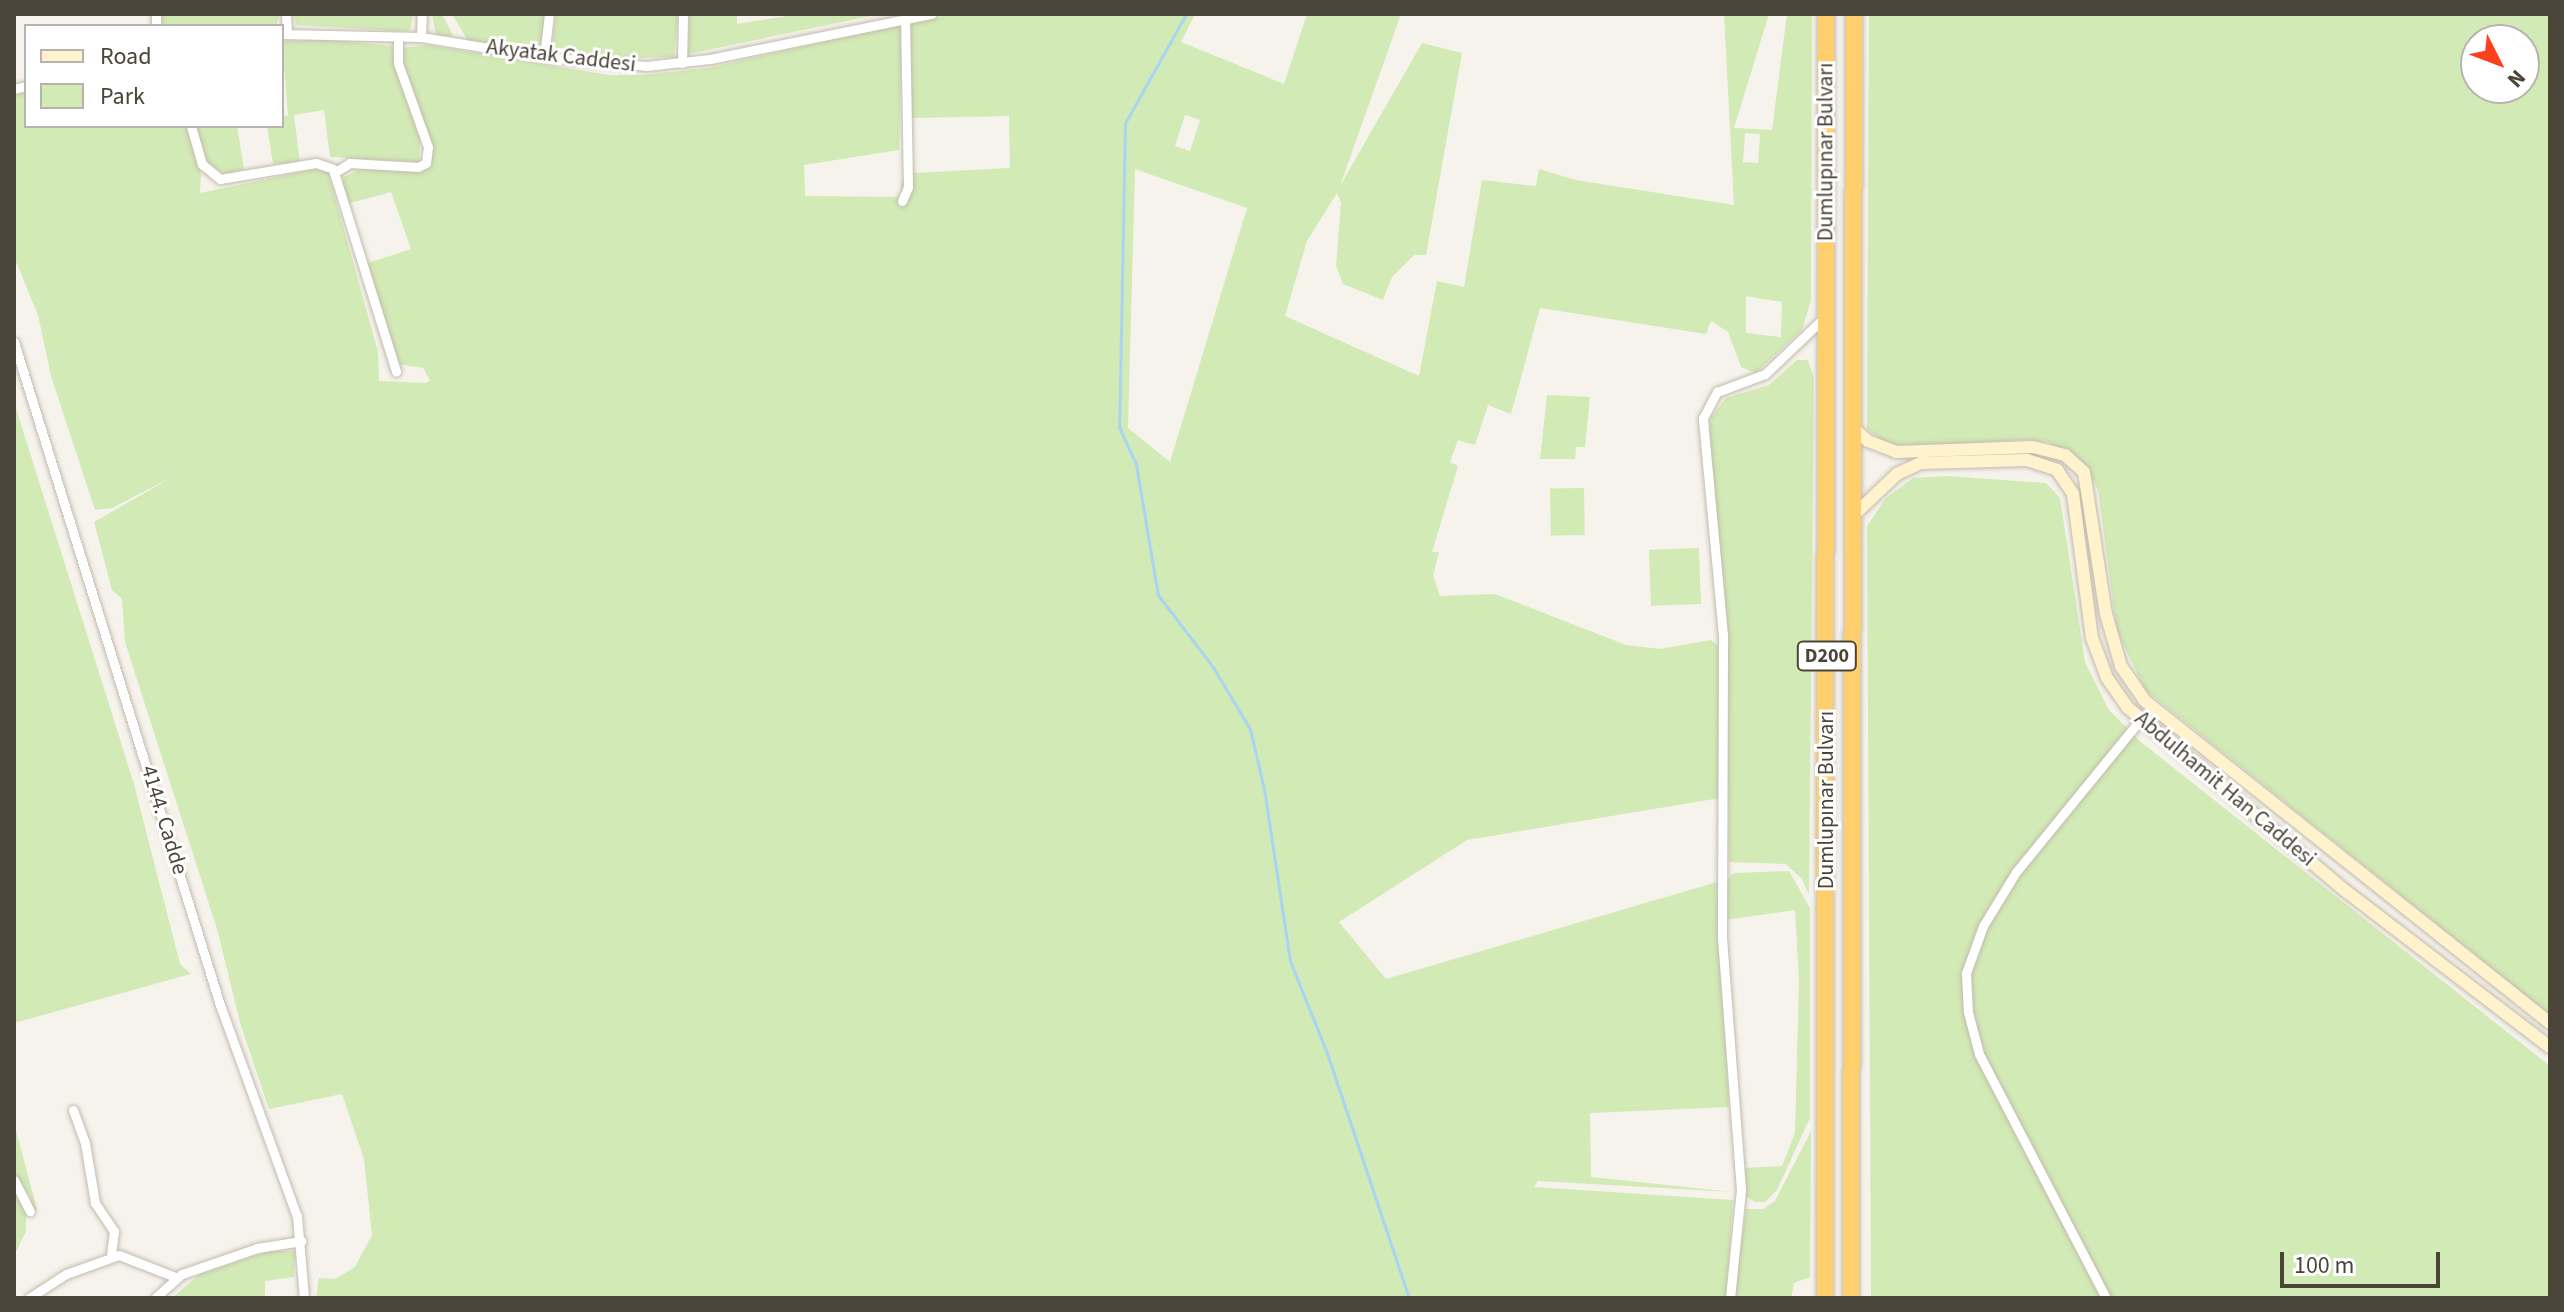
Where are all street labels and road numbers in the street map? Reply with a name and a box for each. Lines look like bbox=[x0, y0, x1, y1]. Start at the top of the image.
street label: Akyatak Caddesi bbox=[485, 34, 637, 78]
street label: Dumlupınar Bulvarı bbox=[1813, 63, 1839, 241]
road number: D200 bbox=[1795, 640, 1859, 672]
street label: Abdulhamit Han Caddesi bbox=[2129, 706, 2321, 872]
street label: Dumlupınar Bulvarı bbox=[1814, 711, 1840, 889]
street label: 4144. Cadde bbox=[135, 762, 193, 878]

